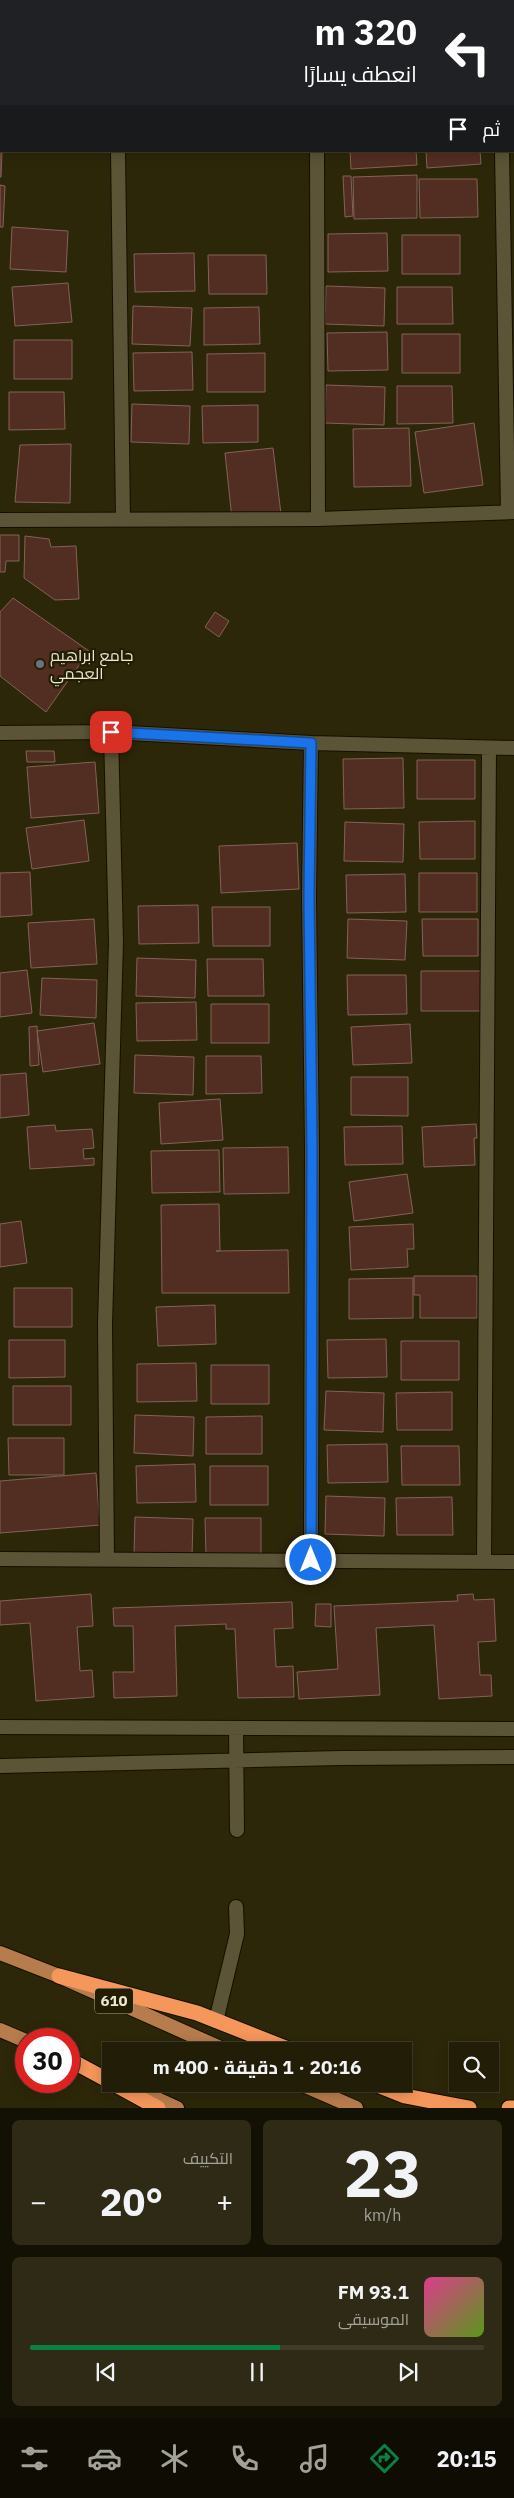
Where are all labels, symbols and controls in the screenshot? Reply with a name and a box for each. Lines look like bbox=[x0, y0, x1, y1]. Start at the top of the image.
text: 320 m bbox=[314, 9, 417, 55]
icon: left bbox=[435, 20, 500, 85]
text: انعطف يسارًا bbox=[303, 59, 417, 88]
icon: arrive bbox=[444, 115, 472, 143]
text: ثم bbox=[482, 117, 500, 141]
place label: جامع ابراهيم العجمي bbox=[50, 645, 133, 687]
marker: جامع ابراهيم العجمي bbox=[34, 658, 46, 670]
pin bbox=[90, 711, 132, 753]
icon: arrive bbox=[97, 718, 125, 746]
position arrow bbox=[284, 1533, 336, 1585]
road number: 610 bbox=[95, 1988, 133, 2014]
speed limit sign: 30 bbox=[15, 2028, 80, 2093]
map controls bbox=[449, 2042, 499, 2092]
button: search bbox=[449, 2042, 499, 2092]
text: 20:16 · 1 دقيقة · 400 m bbox=[153, 2055, 361, 2079]
text: 23 bbox=[344, 2130, 422, 2215]
text: التكييف bbox=[183, 2148, 233, 2168]
text: 20° bbox=[100, 2177, 163, 2226]
text: − bbox=[30, 2183, 47, 2220]
text: + bbox=[216, 2183, 233, 2220]
text: km/h bbox=[364, 2205, 401, 2225]
text: 93.1 FM bbox=[338, 2280, 409, 2304]
text: الموسيقى bbox=[338, 2309, 409, 2329]
icon: previous bbox=[92, 2358, 120, 2386]
icon: pause bbox=[243, 2358, 271, 2386]
icon: next bbox=[394, 2358, 422, 2386]
icon: filters bbox=[17, 2441, 52, 2476]
icon: car bbox=[87, 2441, 122, 2476]
icon: climate bbox=[157, 2441, 192, 2476]
icon: phone bbox=[227, 2441, 262, 2476]
icon: music bbox=[297, 2441, 332, 2476]
icon: directions bbox=[367, 2441, 402, 2476]
text: 20:15 bbox=[437, 2444, 497, 2473]

